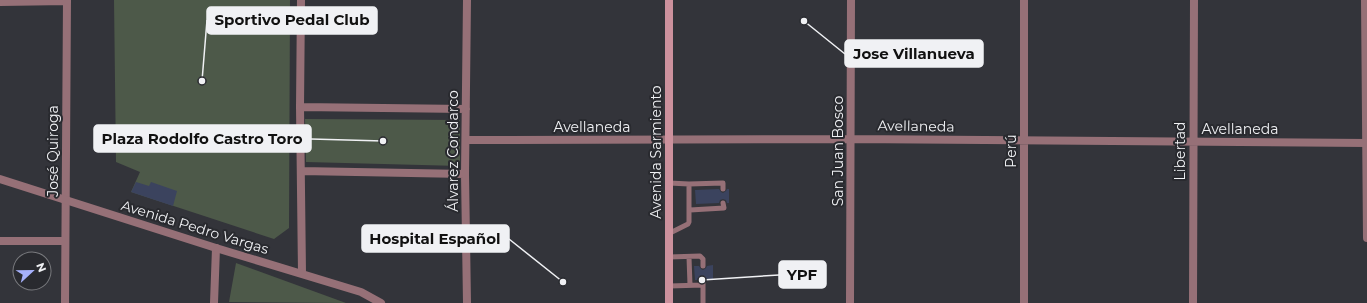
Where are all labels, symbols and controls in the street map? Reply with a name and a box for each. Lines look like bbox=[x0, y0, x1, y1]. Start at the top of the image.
callout: Sportivo Pedal Club bbox=[207, 7, 377, 34]
text: Sportivo Pedal Club bbox=[215, 10, 370, 29]
callout: Jose Villanueva bbox=[845, 40, 983, 67]
text: Jose Villanueva bbox=[852, 44, 975, 63]
street label: Avenida Sarmiento bbox=[647, 85, 665, 219]
street label: Álvarez Condarco bbox=[444, 90, 462, 212]
street label: San Juan Bosco bbox=[829, 96, 847, 206]
street label: José Quiroga bbox=[44, 105, 62, 198]
street label: Avellaneda bbox=[877, 116, 955, 136]
street label: Avellaneda bbox=[554, 118, 630, 136]
street label: Avellaneda bbox=[1202, 120, 1278, 138]
street label: Libertad bbox=[1171, 122, 1189, 180]
callout: Plaza Rodolfo Castro Toro bbox=[94, 125, 311, 152]
text: Plaza Rodolfo Castro Toro bbox=[101, 129, 303, 148]
street label: Perú bbox=[1002, 134, 1020, 168]
street label: Avenida Pedro Vargas bbox=[119, 196, 271, 258]
callout: Hospital Español bbox=[362, 225, 509, 252]
text: Hospital Español bbox=[369, 229, 501, 248]
north arrow bbox=[12, 251, 52, 291]
text: N bbox=[33, 261, 49, 274]
callout: YPF bbox=[779, 261, 826, 288]
text: YPF bbox=[786, 265, 818, 284]

